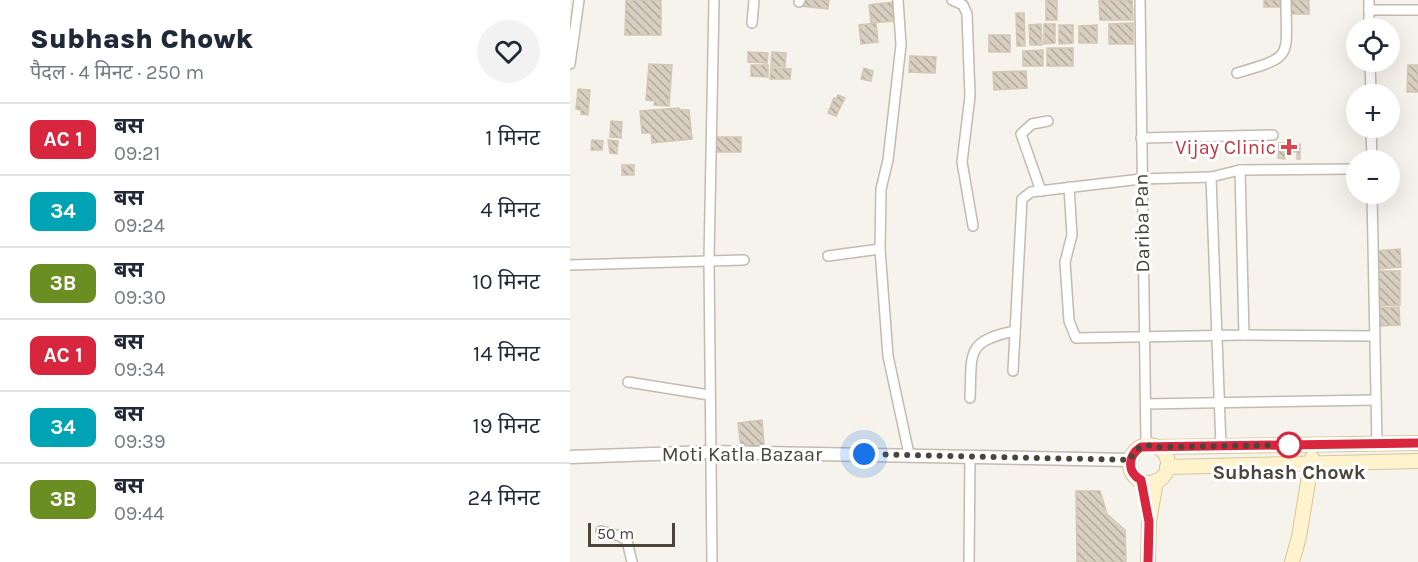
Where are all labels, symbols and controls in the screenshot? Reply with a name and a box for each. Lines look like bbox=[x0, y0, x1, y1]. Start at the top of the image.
map controls bbox=[1346, 18, 1400, 204]
button: locate bbox=[1346, 18, 1400, 72]
button: heart bbox=[477, 20, 540, 83]
text: Subhash Chowk bbox=[30, 22, 253, 55]
text: पैदल · 4 मिनट · 250 m bbox=[30, 61, 204, 84]
button: + bbox=[1346, 84, 1400, 138]
text: बस bbox=[114, 113, 144, 139]
text: 1 मिनट bbox=[485, 125, 540, 151]
text: AC 1 bbox=[43, 127, 83, 151]
place label: Vijay Clinic bbox=[1175, 136, 1276, 159]
marker: Vijay Clinic bbox=[1280, 138, 1298, 156]
text: 09:21 bbox=[114, 142, 160, 165]
button: − bbox=[1346, 150, 1400, 204]
street label: Dariba Pan bbox=[1130, 173, 1154, 273]
text: बस bbox=[114, 185, 144, 211]
text: 4 मिनट bbox=[480, 197, 540, 223]
text: 34 bbox=[50, 199, 76, 223]
text: 09:24 bbox=[114, 214, 165, 237]
text: बस bbox=[114, 257, 144, 283]
text: 10 मिनट bbox=[472, 269, 540, 295]
text: 3B bbox=[50, 271, 76, 295]
text: 09:30 bbox=[114, 286, 166, 309]
text: बस bbox=[114, 329, 144, 355]
text: 14 मिनट bbox=[473, 341, 540, 367]
text: AC 1 bbox=[43, 343, 83, 367]
text: 09:34 bbox=[114, 358, 165, 381]
text: बस bbox=[114, 401, 144, 427]
text: 19 मिनट bbox=[473, 413, 540, 439]
text: 34 bbox=[50, 415, 76, 439]
text: 09:39 bbox=[114, 430, 166, 453]
marker: Subhash Chowk bbox=[1276, 432, 1302, 458]
your location bbox=[849, 439, 879, 469]
street label: Moti Katla Bazaar bbox=[662, 443, 823, 466]
place label: Subhash Chowk bbox=[1212, 461, 1366, 484]
text: बस bbox=[114, 473, 144, 499]
text: 24 मिनट bbox=[468, 485, 540, 511]
text: 3B bbox=[50, 487, 76, 511]
text: 09:44 bbox=[114, 502, 164, 525]
scale bar bbox=[588, 520, 675, 548]
text: 50 m bbox=[597, 524, 634, 543]

